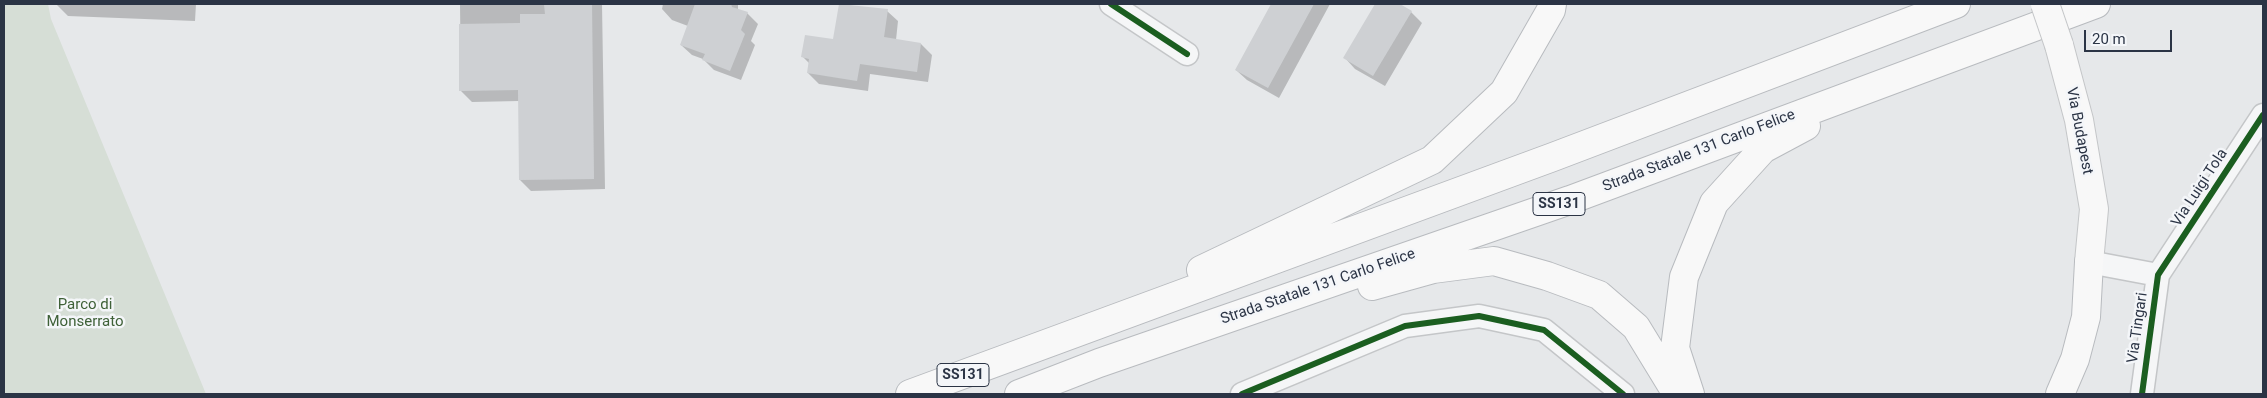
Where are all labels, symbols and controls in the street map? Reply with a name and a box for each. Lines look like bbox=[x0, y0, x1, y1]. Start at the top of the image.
scale bar bbox=[2087, 20, 2174, 52]
text: 20 m bbox=[2092, 30, 2126, 48]
street label: Via Budapest bbox=[2062, 86, 2096, 176]
street label: Strada Statale 131 Carlo Felice bbox=[1600, 106, 1798, 196]
street label: Via Luigi Tola bbox=[2168, 146, 2232, 230]
road number: SS131 bbox=[1533, 192, 1585, 215]
street label: Strada Statale 131 Carlo Felice bbox=[1218, 245, 1418, 329]
street label: Via Tingari bbox=[2124, 291, 2152, 365]
park label: Parco di Monserrato bbox=[47, 296, 123, 331]
road number: SS131 bbox=[937, 364, 989, 386]

